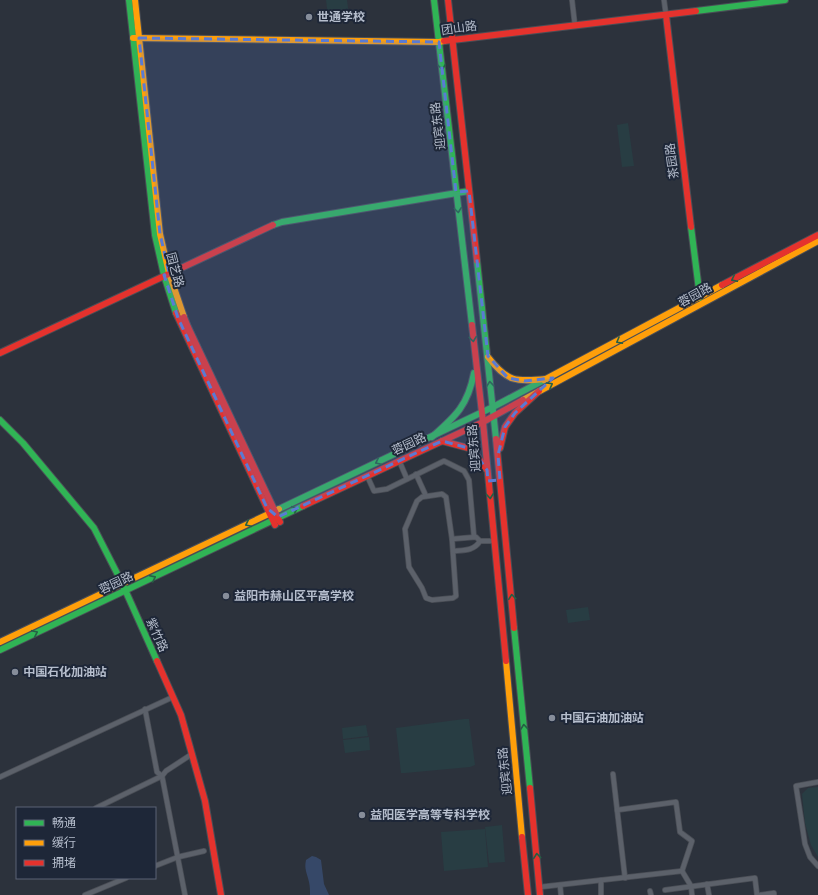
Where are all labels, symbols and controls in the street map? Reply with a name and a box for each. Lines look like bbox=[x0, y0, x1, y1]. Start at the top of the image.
place label: 世通学校 bbox=[317, 10, 365, 24]
marker: 世通学校 bbox=[304, 12, 314, 22]
street label: 团山路 bbox=[440, 19, 478, 37]
one-way arrow bbox=[437, 63, 446, 70]
street label: 迎宾东路 bbox=[428, 101, 448, 151]
street label: 茶园路 bbox=[663, 142, 681, 180]
one-way arrow bbox=[454, 207, 463, 213]
street label: 园艺路 bbox=[164, 251, 186, 289]
one-way arrow bbox=[730, 274, 738, 282]
street label: 蓉园路 bbox=[676, 280, 714, 310]
one-way arrow bbox=[468, 336, 477, 342]
one-way arrow bbox=[616, 336, 623, 343]
one-way arrow bbox=[486, 381, 495, 387]
one-way arrow bbox=[546, 382, 554, 390]
street label: 迎宾东路 bbox=[465, 423, 483, 473]
street label: 蓉园路 bbox=[390, 430, 428, 458]
one-way arrow bbox=[375, 457, 383, 465]
one-way arrow bbox=[485, 493, 494, 499]
one-way arrow bbox=[291, 506, 299, 514]
one-way arrow bbox=[245, 519, 252, 527]
street label: 蓉园路 bbox=[97, 569, 135, 597]
one-way arrow bbox=[149, 575, 156, 583]
place label: 益阳市赫山区平高学校 bbox=[234, 589, 354, 603]
marker: 益阳市赫山区平高学校 bbox=[221, 591, 231, 601]
one-way arrow bbox=[507, 594, 516, 600]
street label: 紫竹路 bbox=[143, 616, 171, 654]
one-way arrow bbox=[31, 630, 39, 638]
place label: 中国石化加油站 bbox=[23, 665, 107, 679]
marker: 中国石化加油站 bbox=[10, 667, 20, 677]
place label: 中国石油加油站 bbox=[560, 711, 644, 725]
marker: 中国石油加油站 bbox=[547, 713, 557, 723]
one-way arrow bbox=[520, 724, 529, 730]
street label: 迎宾东路 bbox=[496, 746, 514, 796]
legend bbox=[16, 807, 156, 879]
place label: 益阳医学高等专科学校 bbox=[370, 808, 490, 822]
marker: 益阳医学高等专科学校 bbox=[357, 810, 367, 820]
text: 畅通 bbox=[52, 816, 76, 830]
text: 缓行 bbox=[52, 836, 76, 850]
one-way arrow bbox=[532, 853, 541, 859]
text: 拥堵 bbox=[52, 856, 76, 870]

